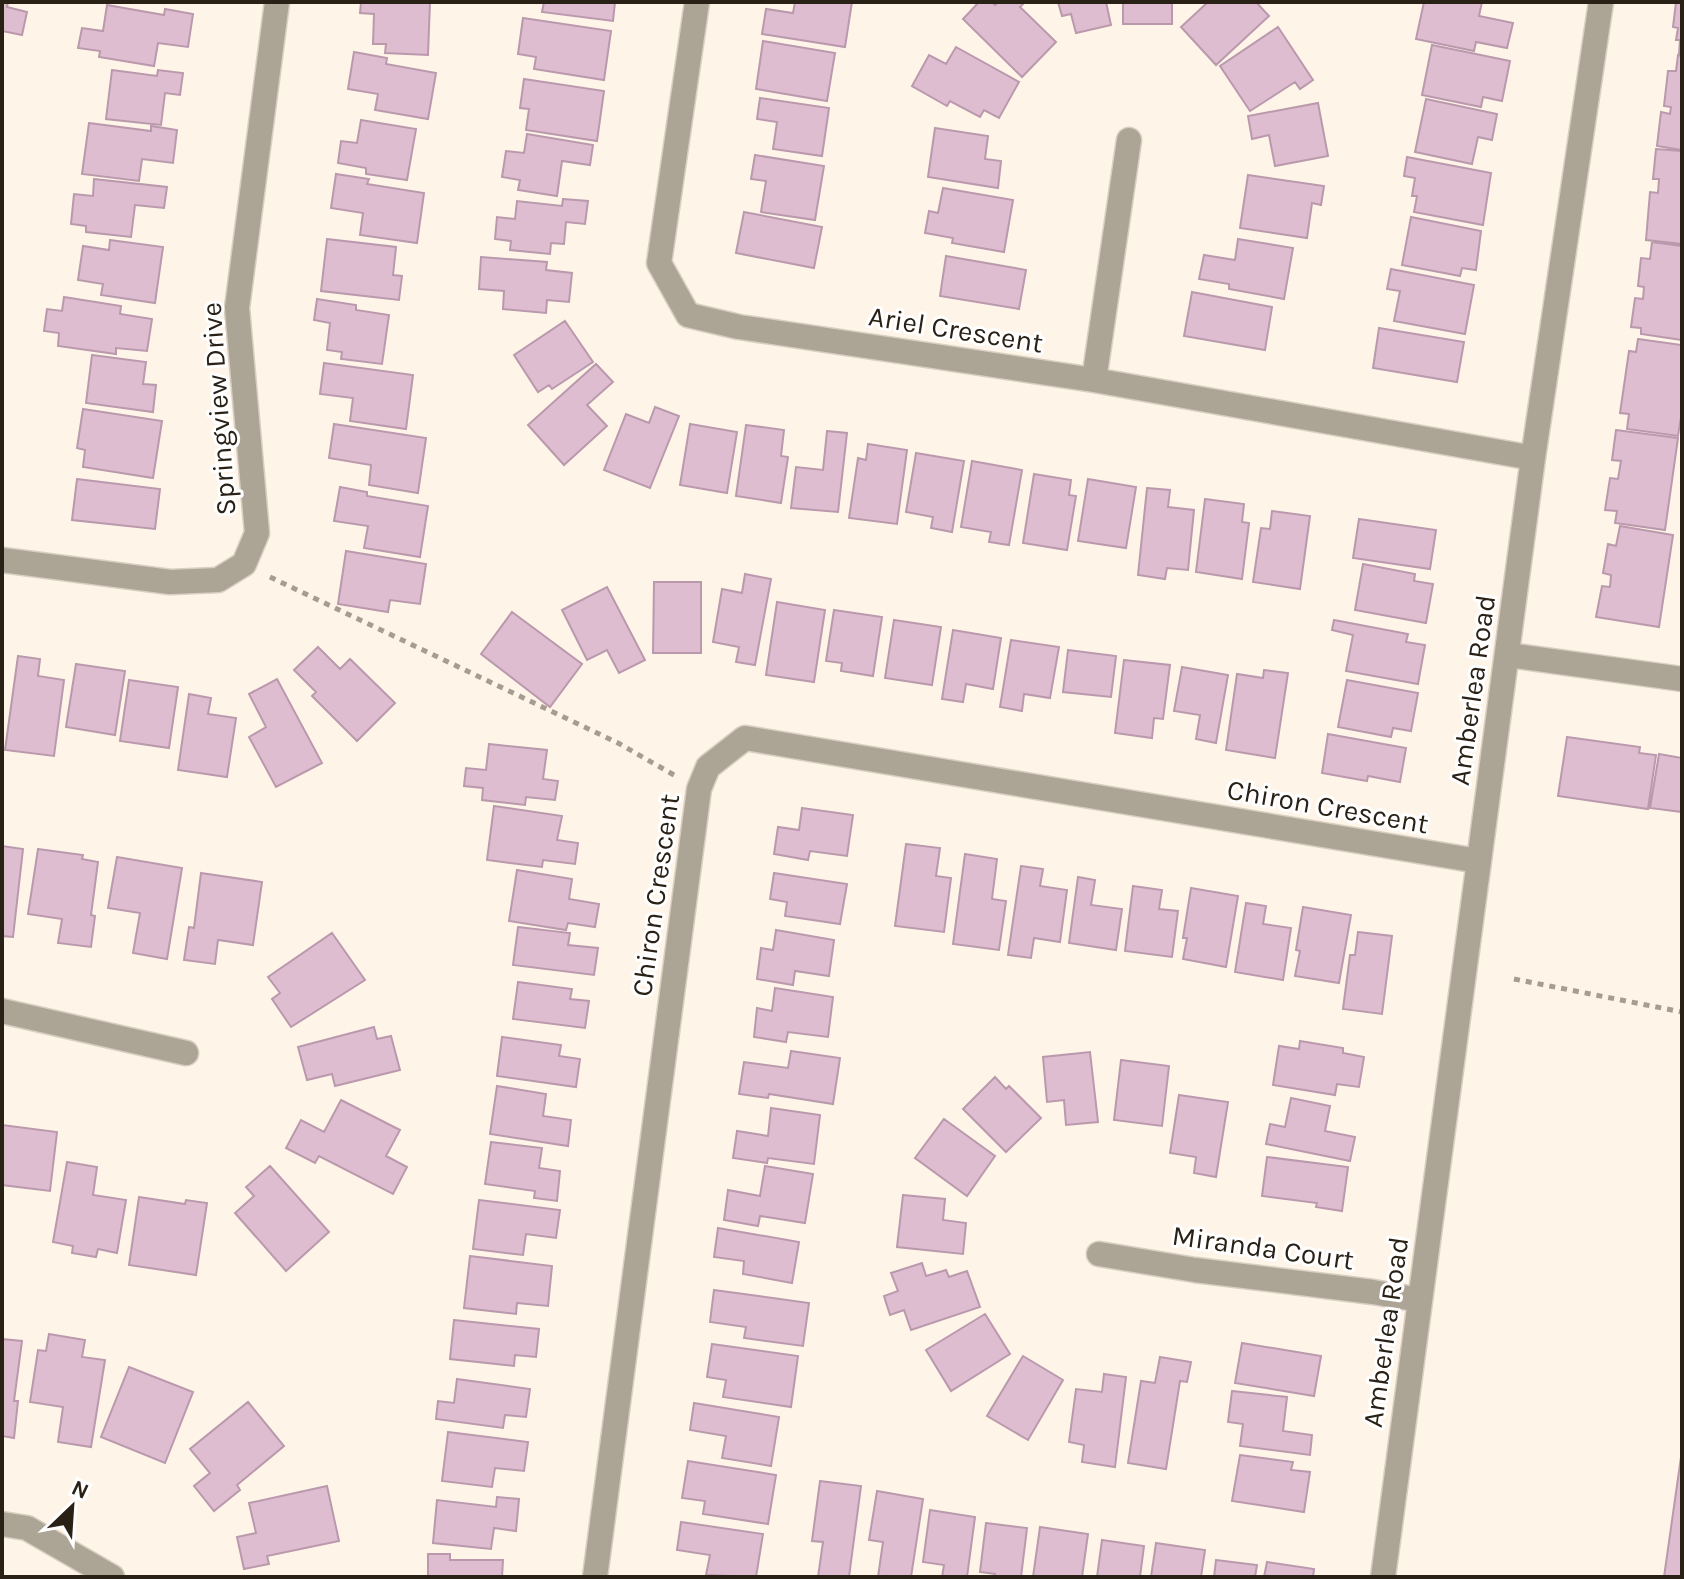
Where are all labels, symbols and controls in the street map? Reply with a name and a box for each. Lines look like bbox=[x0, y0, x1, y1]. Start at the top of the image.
street label: Ariel Crescent bbox=[866, 299, 1045, 360]
street label: Springview Drive bbox=[195, 301, 242, 517]
street label: Amberlea Road bbox=[1443, 593, 1502, 787]
street label: Chiron Crescent bbox=[1225, 773, 1431, 840]
street label: Chiron Crescent bbox=[625, 792, 686, 998]
street label: Miranda Court bbox=[1170, 1218, 1356, 1277]
street label: Amberlea Road bbox=[1356, 1235, 1415, 1429]
north arrow bbox=[32, 1467, 112, 1547]
text: N bbox=[67, 1475, 93, 1505]

